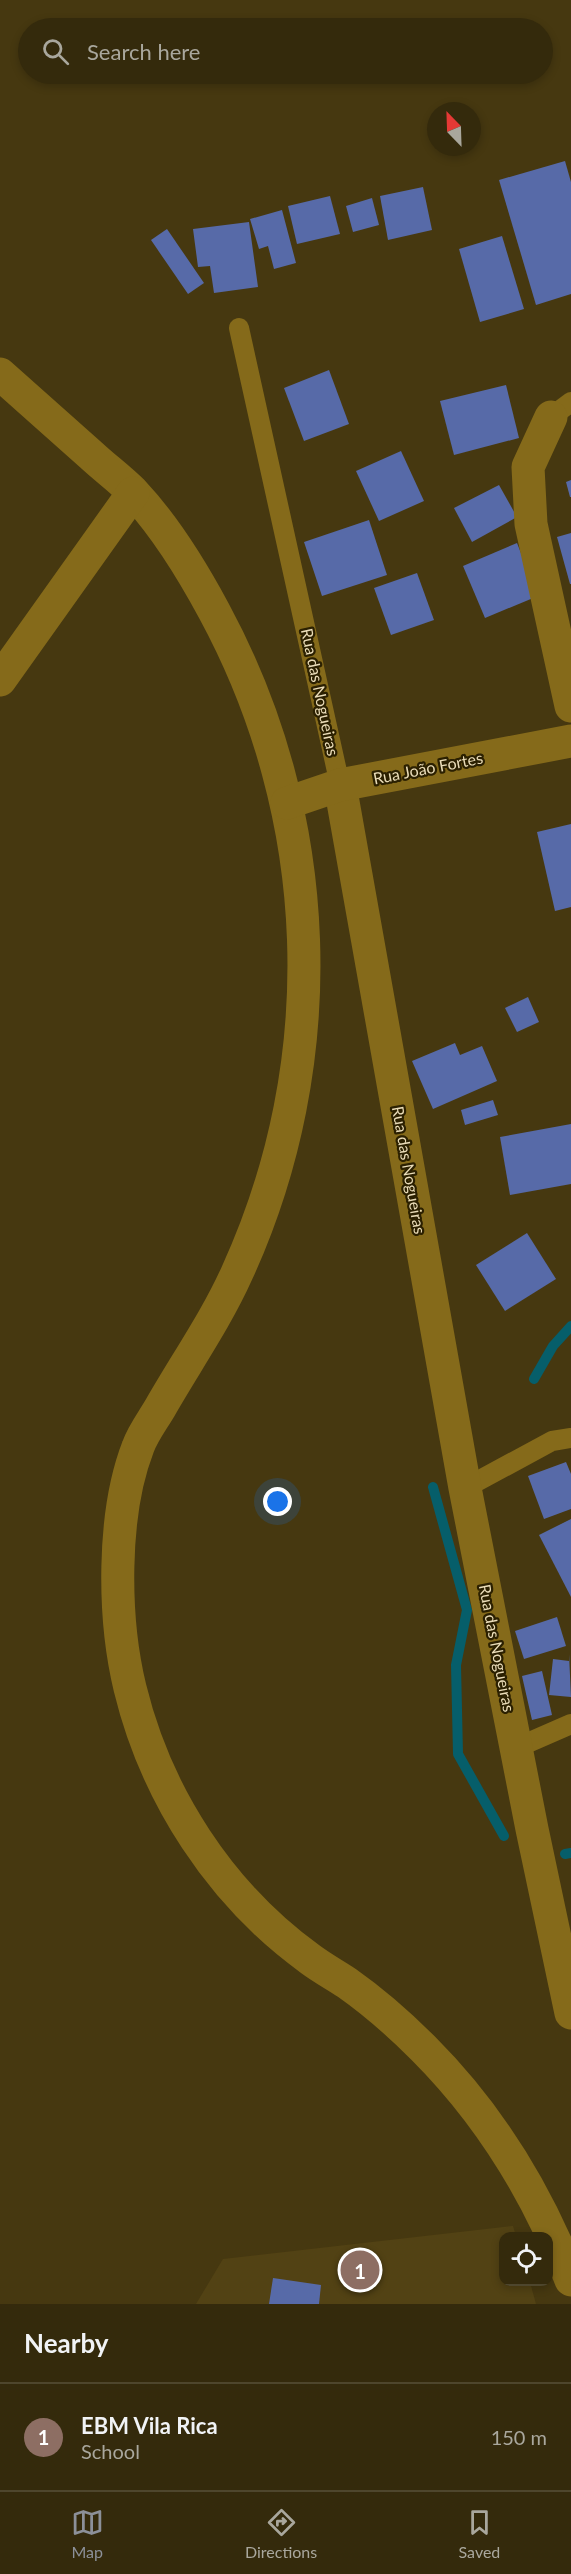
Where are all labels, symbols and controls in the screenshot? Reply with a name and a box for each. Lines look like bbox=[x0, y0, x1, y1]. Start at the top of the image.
search box bbox=[18, 18, 553, 84]
icon: search bbox=[39, 35, 72, 68]
text: Search here bbox=[87, 38, 200, 65]
north arrow bbox=[427, 102, 481, 156]
street label: Rua das Nogueiras bbox=[298, 626, 343, 757]
street label: Rua João Fortes bbox=[372, 748, 484, 787]
street label: Rua das Nogueiras bbox=[389, 1104, 430, 1235]
your location bbox=[263, 1487, 292, 1516]
street label: Rua das Nogueiras bbox=[476, 1582, 519, 1713]
map controls bbox=[499, 2232, 553, 2286]
button: locate bbox=[499, 2232, 553, 2286]
pin: 1 bbox=[340, 2248, 380, 2292]
text: Nearby bbox=[24, 2327, 109, 2359]
text: EBM Vila Rica bbox=[81, 2412, 218, 2439]
text: 1 bbox=[38, 2425, 49, 2449]
text: 150 m bbox=[491, 2425, 547, 2449]
text: School bbox=[81, 2439, 140, 2463]
tab: Map bbox=[71, 2506, 104, 2561]
tab: Directions bbox=[245, 2506, 317, 2561]
tab: Saved bbox=[459, 2506, 500, 2561]

